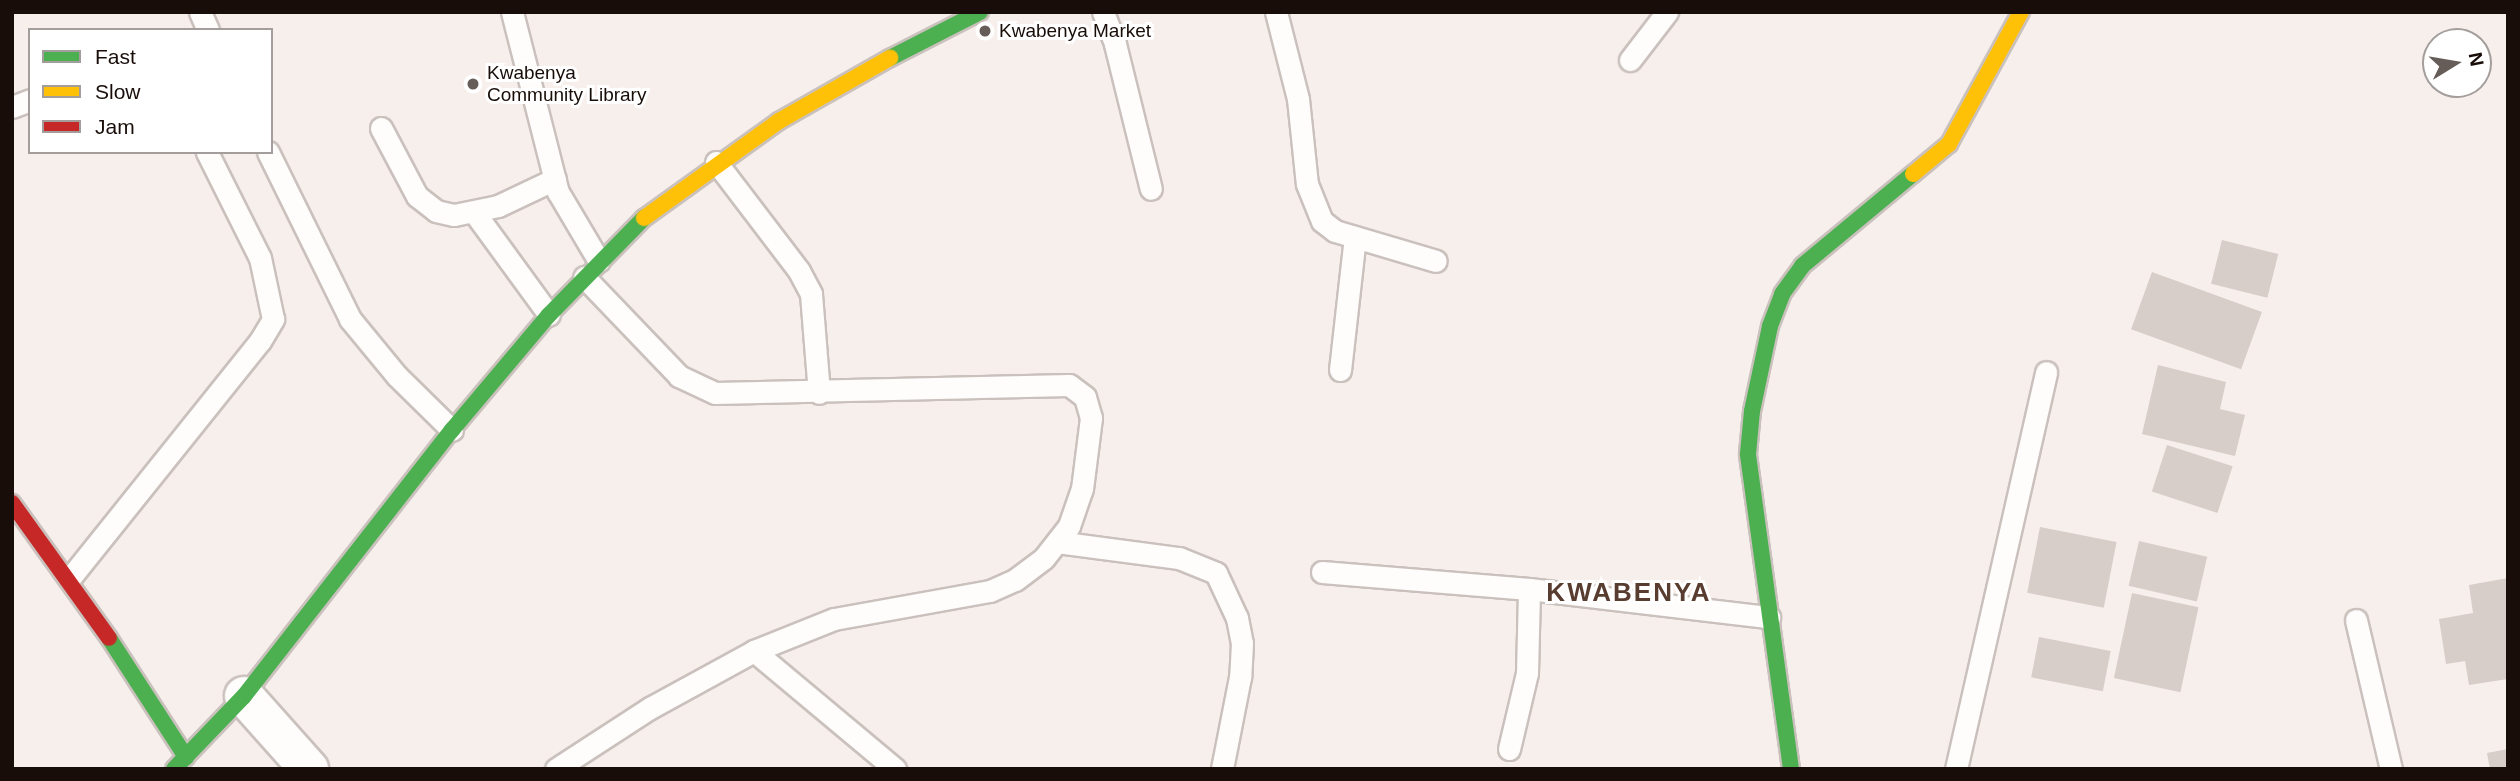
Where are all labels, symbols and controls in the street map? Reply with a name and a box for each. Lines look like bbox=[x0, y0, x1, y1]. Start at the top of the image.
place label: Kwabenya Market bbox=[999, 20, 1151, 42]
marker: Kwabenya Market bbox=[977, 23, 993, 39]
legend bbox=[28, 28, 273, 154]
north arrow bbox=[2422, 28, 2492, 98]
text: Fast bbox=[95, 45, 136, 68]
text: N bbox=[2465, 51, 2488, 68]
place label: Kwabenya Community Library bbox=[487, 62, 646, 106]
marker: Kwabenya Community Library bbox=[465, 76, 481, 92]
text: Slow bbox=[95, 80, 141, 103]
text: Jam bbox=[95, 115, 135, 138]
district label: KWABENYA bbox=[1547, 577, 1711, 609]

